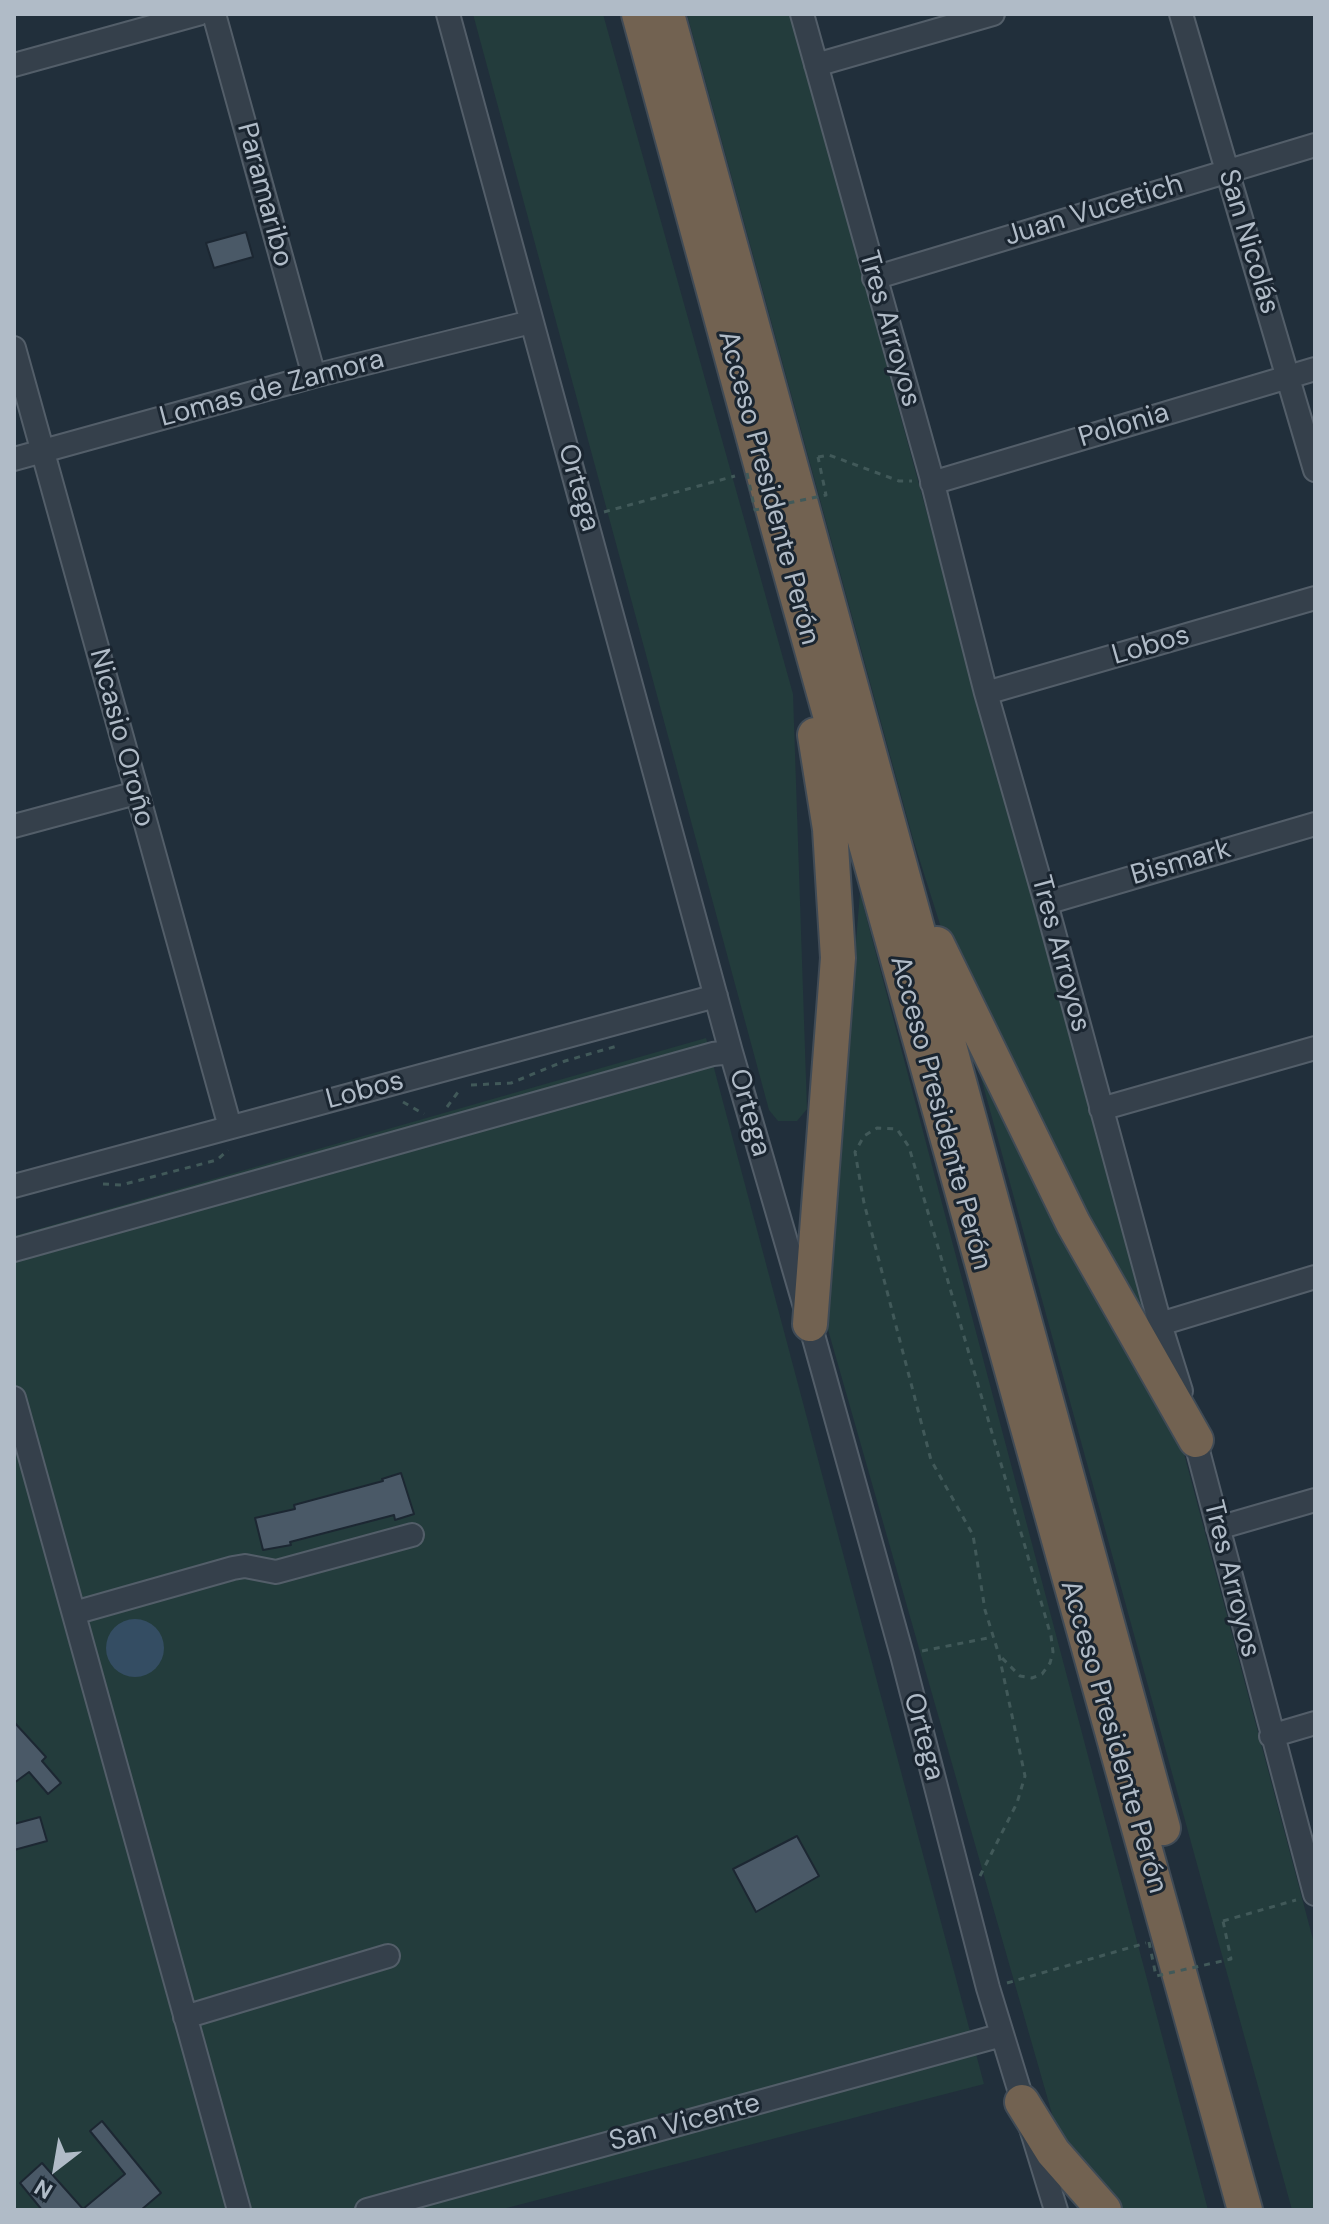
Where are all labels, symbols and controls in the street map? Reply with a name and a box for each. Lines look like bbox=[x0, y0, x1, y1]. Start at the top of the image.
street label: Paramaribo bbox=[229, 119, 299, 271]
street label: San Nicolás bbox=[1210, 166, 1286, 318]
street label: Juan Vucetich bbox=[1001, 168, 1187, 254]
street label: Tres Arroyos bbox=[851, 247, 927, 411]
street label: Acceso Presidente Perón bbox=[710, 327, 826, 649]
street label: Lomas de Zamora bbox=[156, 343, 388, 435]
street label: Polonia bbox=[1075, 396, 1173, 456]
street label: Ortega bbox=[550, 440, 606, 536]
street label: Lobos bbox=[1108, 619, 1194, 673]
street label: Nicasio Oroño bbox=[81, 645, 161, 831]
street label: Bismark bbox=[1127, 833, 1235, 893]
street label: Tres Arroyos bbox=[1023, 872, 1097, 1036]
street label: Acceso Presidente Perón bbox=[882, 952, 998, 1274]
street label: Lobos bbox=[323, 1065, 407, 1117]
street label: Ortega bbox=[721, 1065, 777, 1161]
street label: Tres Arroyos bbox=[1195, 1497, 1267, 1661]
street label: Acceso Presidente Perón bbox=[1052, 1577, 1174, 1897]
street label: Ortega bbox=[895, 1690, 951, 1784]
street label: San Vicente bbox=[606, 2087, 764, 2159]
north arrow bbox=[16, 2128, 96, 2208]
text: N bbox=[29, 2172, 58, 2206]

